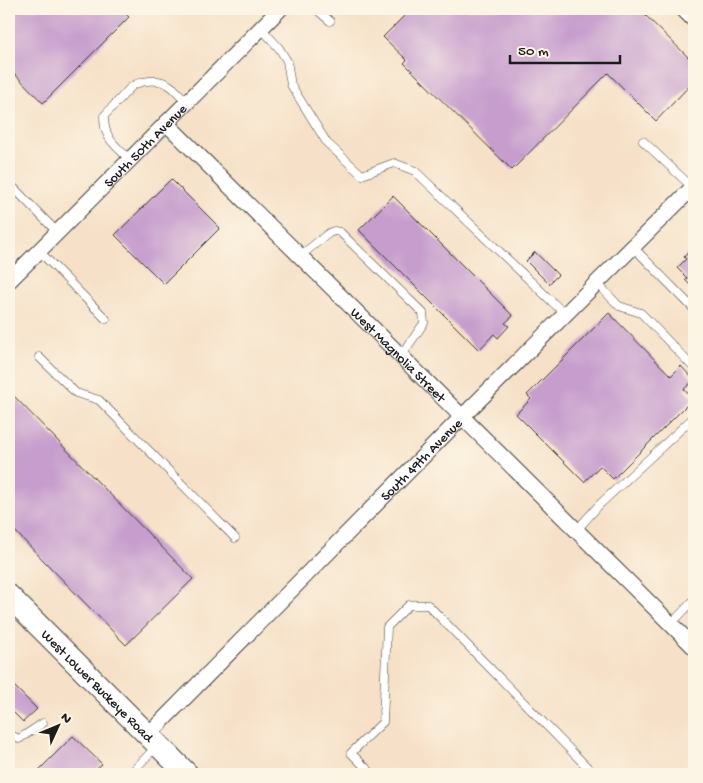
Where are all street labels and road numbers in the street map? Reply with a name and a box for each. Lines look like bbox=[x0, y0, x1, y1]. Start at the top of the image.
street label: South 50th Avenue bbox=[101, 101, 192, 192]
street label: West Magnolia Street bbox=[346, 305, 449, 408]
street label: South 49th Avenue bbox=[378, 415, 467, 506]
street label: West Lower Buckeye Road bbox=[36, 627, 157, 748]

